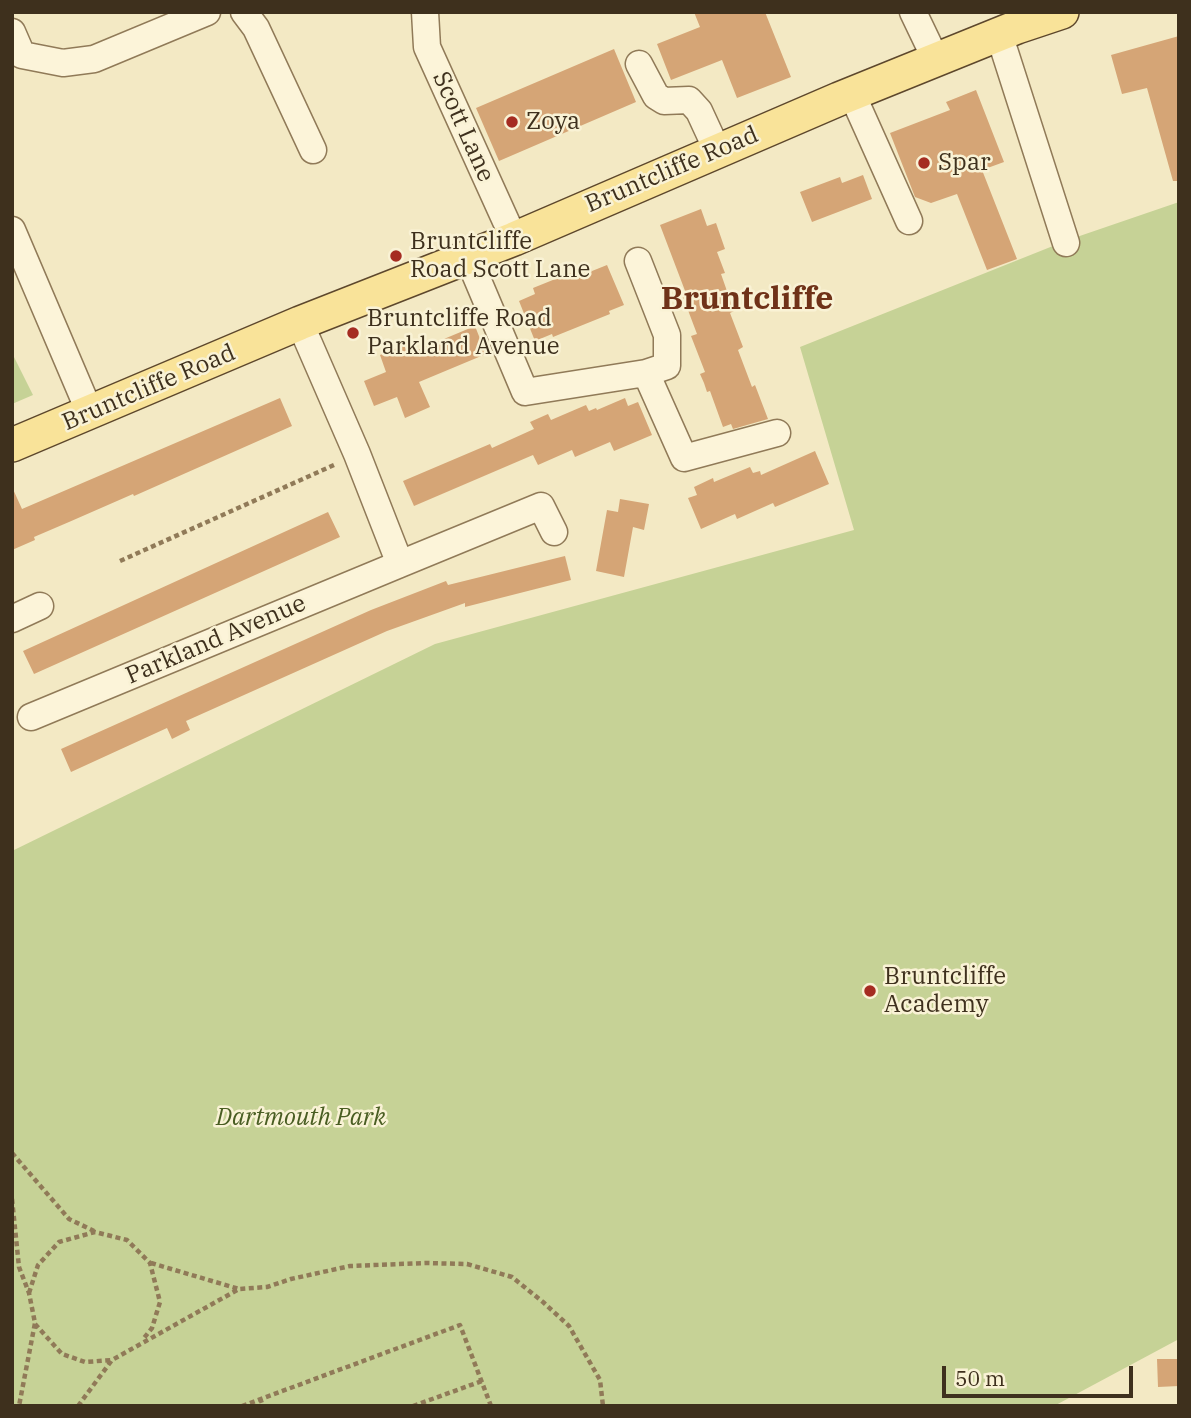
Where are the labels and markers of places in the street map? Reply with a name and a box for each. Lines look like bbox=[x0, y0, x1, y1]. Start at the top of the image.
place label: Zoya bbox=[526, 108, 580, 136]
marker: Zoya bbox=[504, 114, 520, 130]
place label: Spar bbox=[938, 149, 991, 177]
marker: Spar bbox=[916, 155, 932, 171]
place label: Bruntcliffe Road Scott Lane bbox=[410, 228, 590, 284]
marker: Bruntcliffe Road Scott Lane bbox=[388, 248, 404, 264]
place label: Bruntcliffe Road Parkland Avenue bbox=[367, 305, 560, 361]
marker: Bruntcliffe Road Parkland Avenue bbox=[345, 325, 361, 341]
place label: Bruntcliffe Academy bbox=[884, 963, 1006, 1019]
marker: Bruntcliffe Academy bbox=[862, 983, 878, 999]

